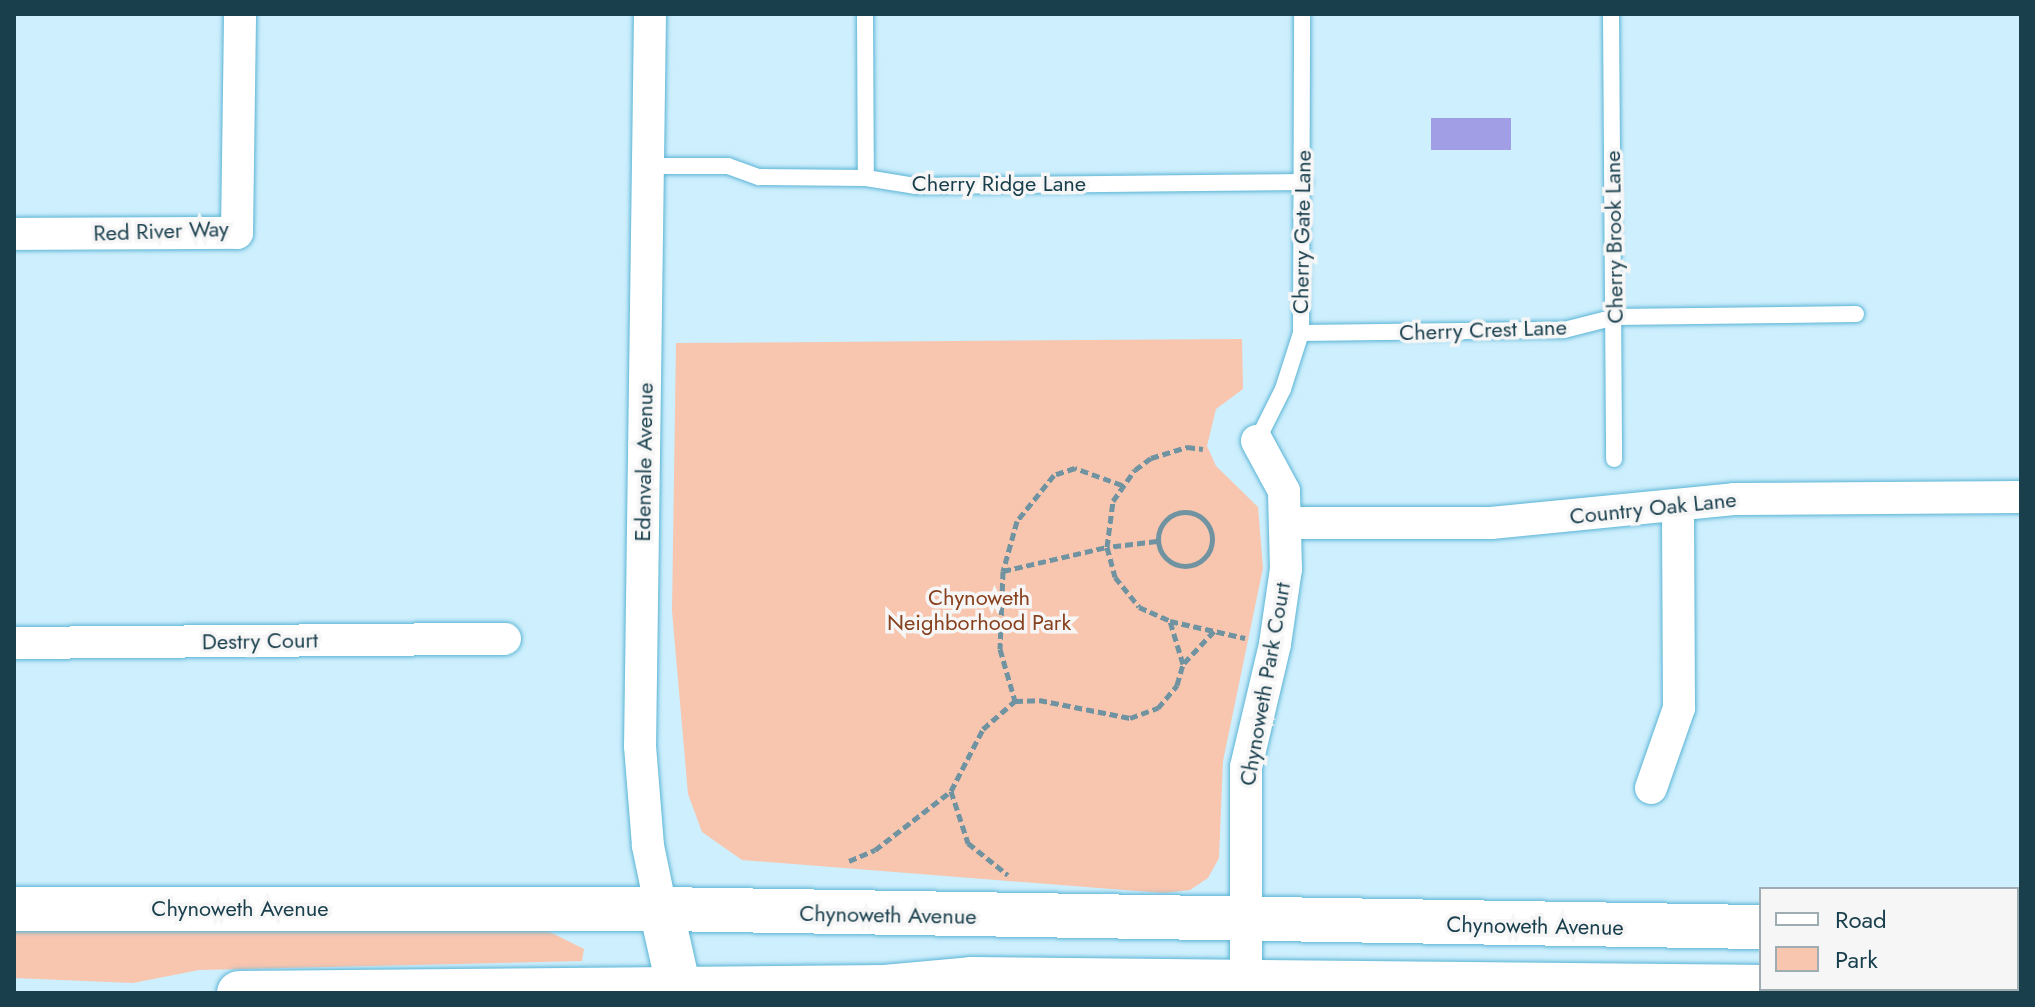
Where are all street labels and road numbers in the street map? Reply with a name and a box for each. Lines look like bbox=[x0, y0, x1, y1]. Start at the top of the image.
street label: Cherry Gate Lane bbox=[1287, 150, 1317, 314]
street label: Cherry Brook Lane bbox=[1599, 150, 1629, 324]
street label: Cherry Ridge Lane bbox=[912, 171, 1086, 197]
street label: Red River Way bbox=[93, 215, 229, 247]
street label: Cherry Crest Lane bbox=[1399, 314, 1567, 346]
street label: Edenvale Avenue bbox=[629, 382, 659, 542]
street label: Country Oak Lane bbox=[1568, 486, 1738, 530]
street label: Chynoweth Park Court bbox=[1234, 580, 1296, 788]
street label: Destry Court bbox=[202, 627, 318, 655]
street label: Chynoweth Avenue bbox=[151, 896, 329, 922]
street label: Chynoweth Avenue bbox=[799, 900, 977, 930]
street label: Chynoweth Avenue bbox=[1446, 911, 1624, 941]

